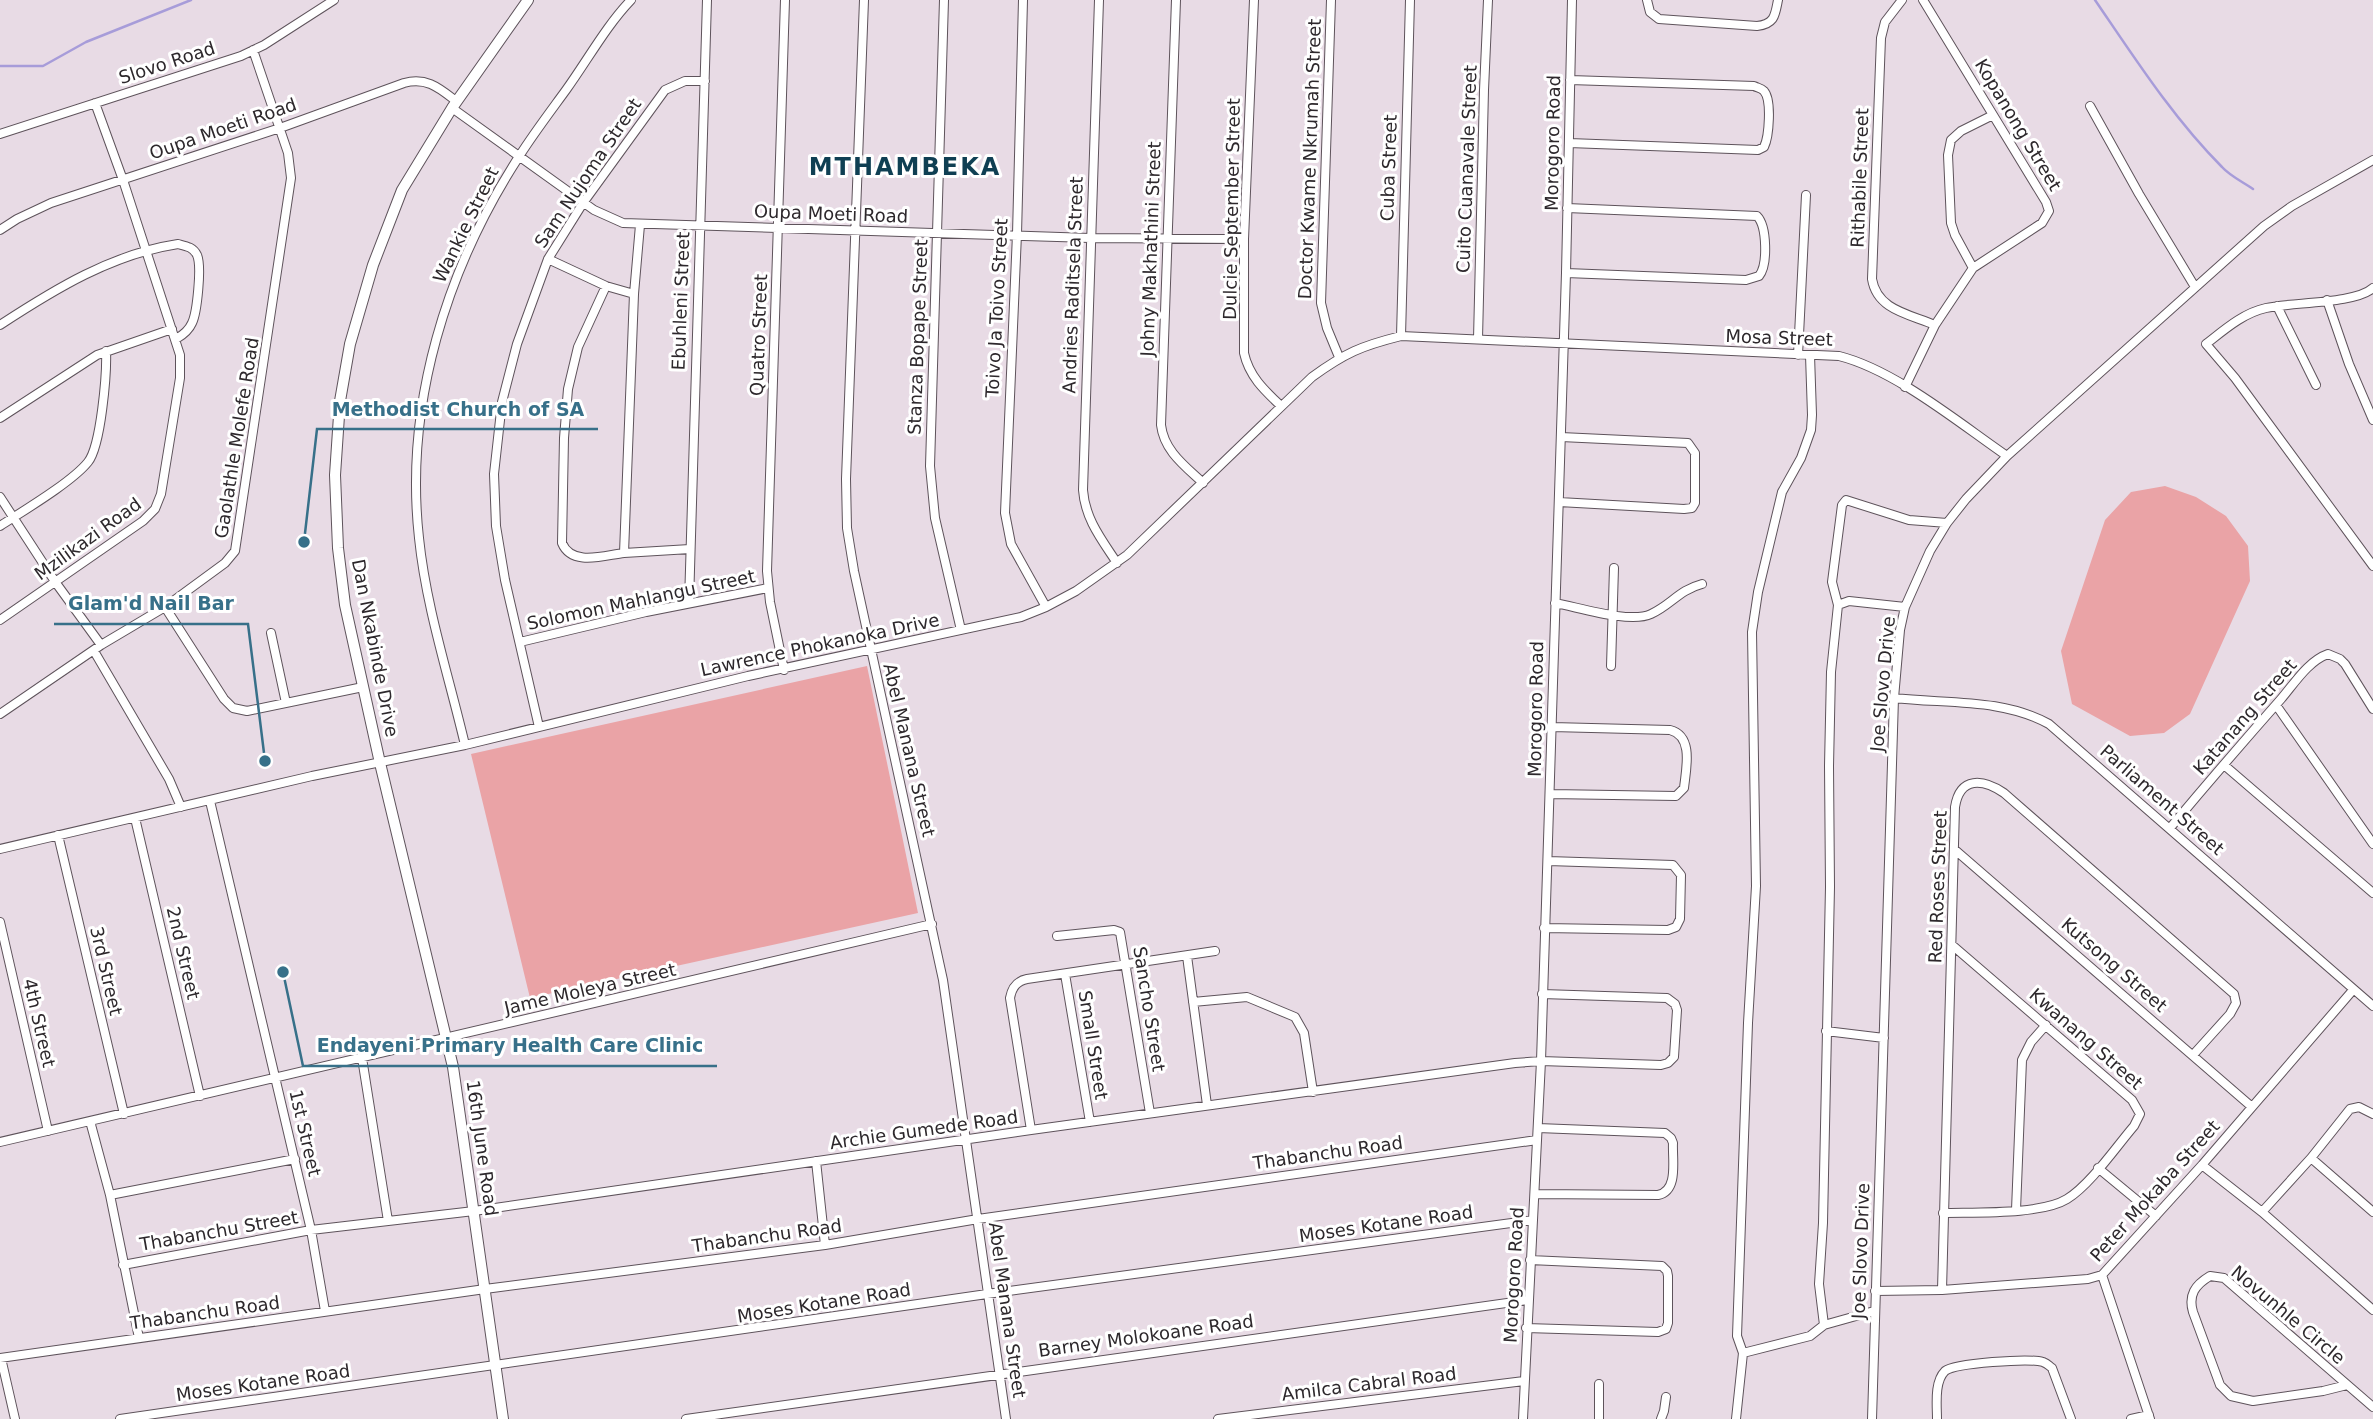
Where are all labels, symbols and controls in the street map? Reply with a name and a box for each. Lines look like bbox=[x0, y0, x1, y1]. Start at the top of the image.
street label: Doctor Kwame Nkrumah Street bbox=[1294, 18, 1325, 300]
street label: Slovo Road bbox=[116, 37, 218, 88]
street label: Kopanong Street bbox=[1971, 55, 2066, 194]
street label: Cuito Cuanavale Street bbox=[1452, 64, 1481, 273]
street label: Morogoro Road bbox=[1541, 75, 1564, 211]
street label: Oupa Moeti Road bbox=[146, 93, 299, 164]
street label: Sam Nujoma Street bbox=[530, 94, 645, 251]
street label: Dulcie September Street bbox=[1219, 98, 1244, 320]
street label: Rithabile Street bbox=[1847, 108, 1872, 248]
street label: Cuba Street bbox=[1376, 114, 1401, 222]
street label: Johny Makhathini Street bbox=[1136, 141, 1165, 358]
district label: MTHAMBEKA bbox=[809, 153, 1001, 181]
street label: Wankie Street bbox=[428, 164, 503, 286]
street label: Andries Raditsela Street bbox=[1058, 176, 1087, 394]
street label: Oupa Moeti Road bbox=[754, 200, 909, 227]
street label: Toivo Ja Toivo Street bbox=[981, 218, 1012, 399]
street label: Ebuhleni Street bbox=[668, 231, 693, 371]
street label: Stanza Bopape Street bbox=[904, 239, 931, 435]
street label: Quatro Street bbox=[746, 274, 771, 396]
street label: Mosa Street bbox=[1725, 325, 1833, 350]
street label: Gaolathle Molefe Road bbox=[210, 336, 263, 540]
callout: Methodist Church of SA bbox=[317, 389, 598, 429]
text: Methodist Church of SA bbox=[332, 398, 585, 420]
street label: Mzilikazi Road bbox=[30, 493, 145, 584]
street label: Dan Nkabinde Drive bbox=[348, 557, 403, 739]
street label: Solomon Mahlangu Street bbox=[525, 565, 757, 634]
callout: Glam'd Nail Bar bbox=[54, 584, 248, 624]
text: Glam'd Nail Bar bbox=[68, 592, 235, 614]
street label: Lawrence Phokanoka Drive bbox=[699, 609, 941, 680]
street label: Joe Slovo Drive bbox=[1866, 615, 1899, 754]
street label: Morogoro Road bbox=[1524, 641, 1547, 777]
street label: Katanang Street bbox=[2189, 655, 2301, 779]
street label: Abel Manana Street bbox=[879, 661, 940, 839]
street label: Parliament Street bbox=[2096, 740, 2228, 859]
street label: Red Roses Street bbox=[1924, 810, 1951, 964]
street label: 2nd Street bbox=[163, 904, 204, 1001]
street label: Kutsong Street bbox=[2057, 913, 2171, 1016]
street label: 3rd Street bbox=[86, 924, 127, 1017]
street label: Sancho Street bbox=[1129, 945, 1170, 1073]
street label: Jame Moleya Street bbox=[501, 959, 678, 1019]
street label: 4th Street bbox=[19, 977, 60, 1069]
street label: Kwanang Street bbox=[2025, 984, 2147, 1094]
street label: Small Street bbox=[1074, 989, 1113, 1101]
callout: Endayeni Primary Health Care Clinic bbox=[303, 1026, 717, 1066]
text: Endayeni Primary Health Care Clinic bbox=[317, 1034, 703, 1056]
street label: 16th June Road bbox=[463, 1079, 502, 1217]
street label: 1st Street bbox=[285, 1088, 326, 1178]
street label: Archie Gumede Road bbox=[829, 1106, 1019, 1153]
street label: Peter Mokaba Street bbox=[2086, 1116, 2224, 1266]
street label: Thabanchu Road bbox=[1251, 1132, 1404, 1174]
street label: Joe Slovo Drive bbox=[1848, 1183, 1873, 1320]
street label: Moses Kotane Road bbox=[1298, 1201, 1474, 1246]
street label: Thabanchu Street bbox=[137, 1206, 300, 1255]
street label: Morogoro Road bbox=[1499, 1207, 1528, 1343]
street label: Thabanchu Road bbox=[690, 1215, 843, 1257]
street label: Abel Manana Street bbox=[985, 1221, 1030, 1399]
street label: Novunhle Circle bbox=[2227, 1261, 2349, 1368]
street label: Moses Kotane Road bbox=[736, 1278, 912, 1327]
street label: Thabanchu Road bbox=[128, 1292, 281, 1334]
street label: Barney Molokoane Road bbox=[1037, 1310, 1255, 1361]
street label: Moses Kotane Road bbox=[175, 1360, 351, 1405]
street label: Amilca Cabral Road bbox=[1280, 1362, 1457, 1405]

